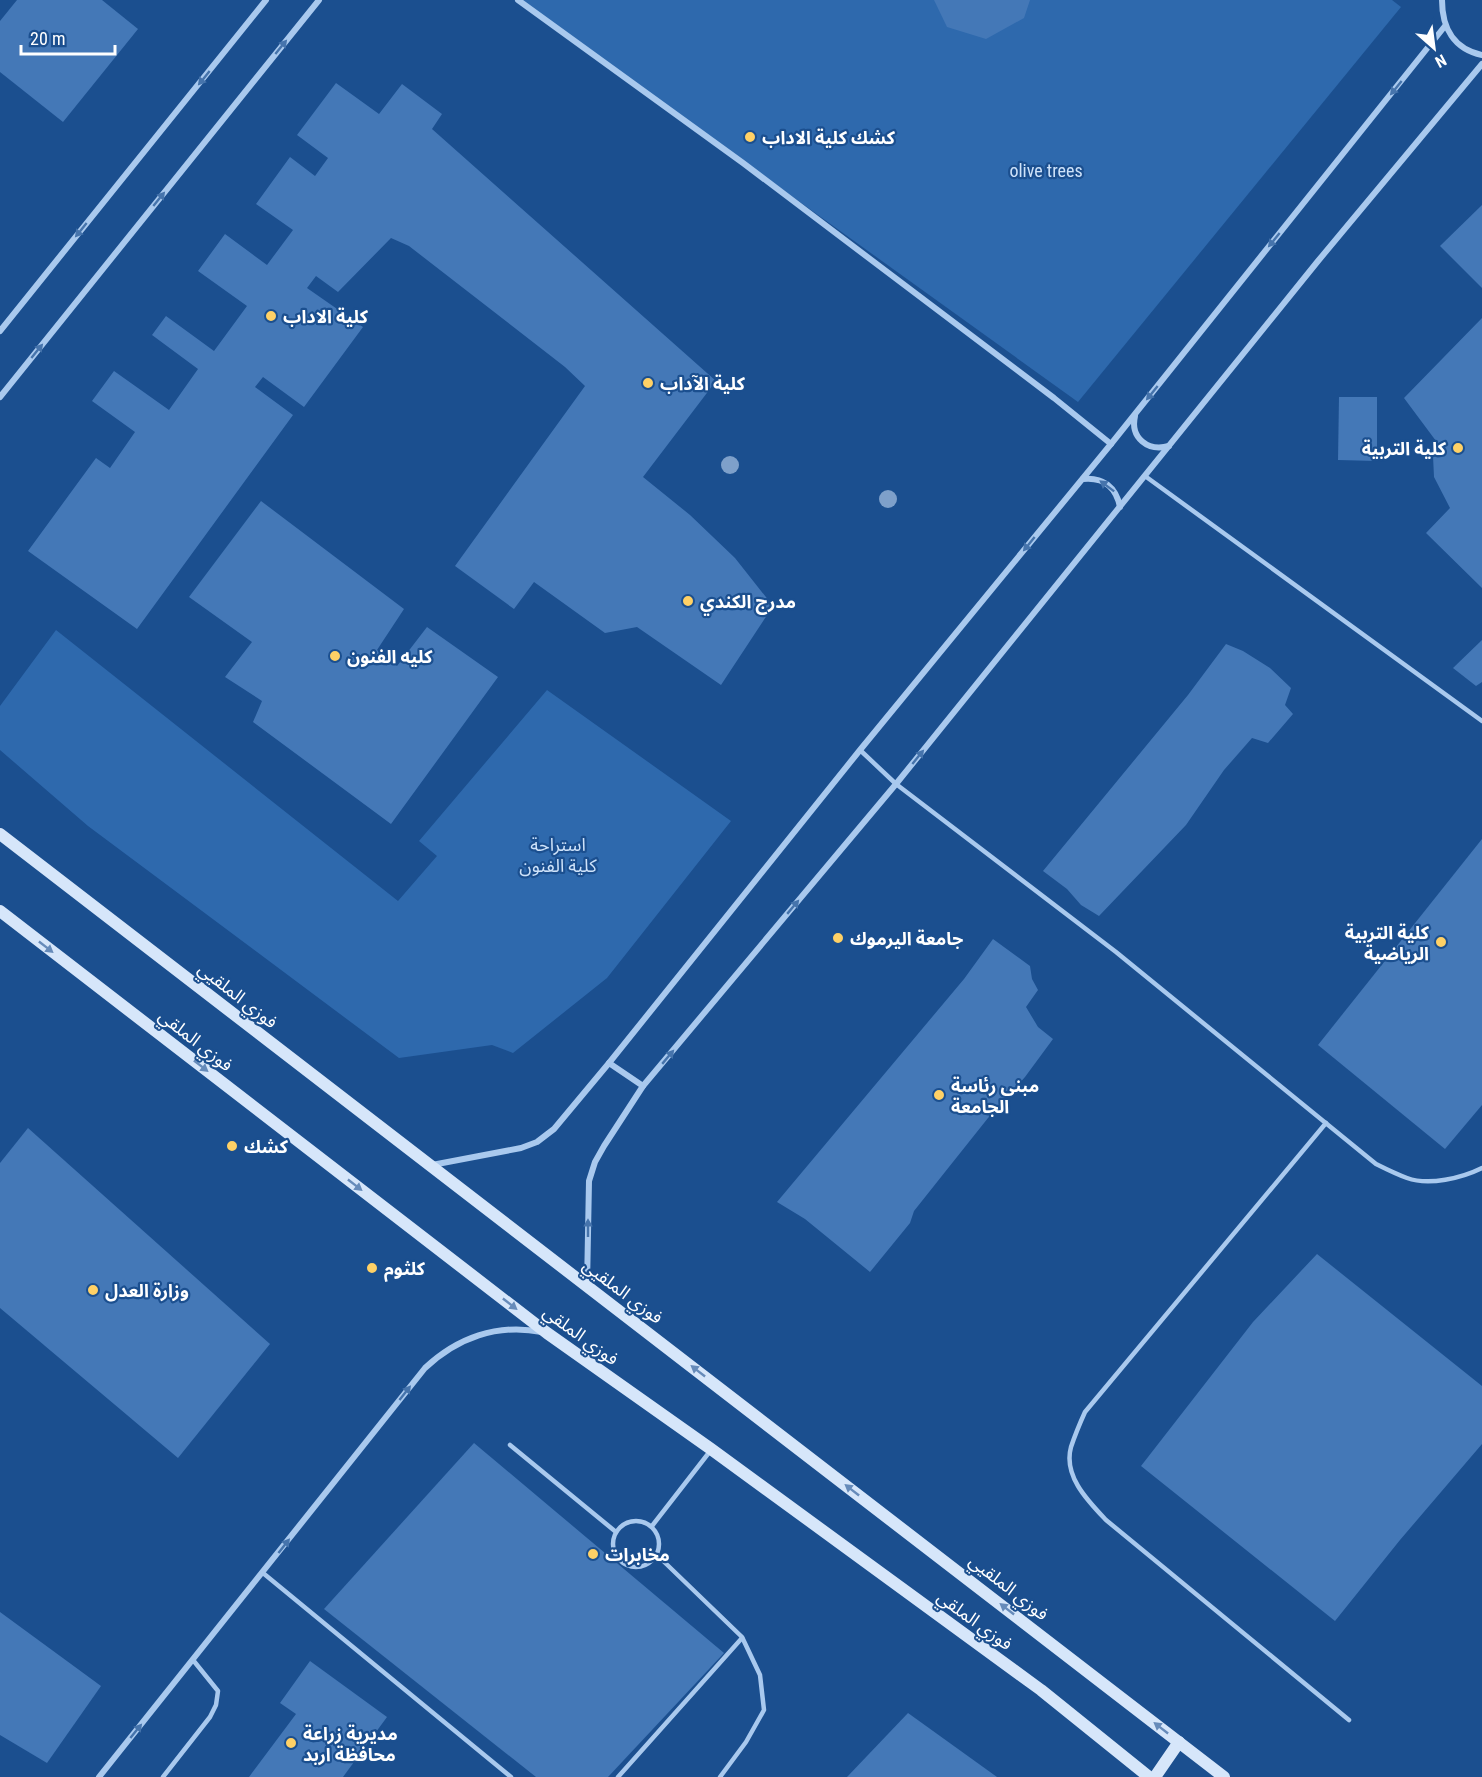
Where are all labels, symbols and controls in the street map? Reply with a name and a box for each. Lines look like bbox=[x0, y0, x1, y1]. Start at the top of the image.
scale bar bbox=[21, 18, 116, 56]
north arrow bbox=[1404, 18, 1464, 78]
text: 20 m bbox=[30, 28, 65, 49]
one-way arrow bbox=[275, 40, 287, 55]
text: N bbox=[1432, 50, 1450, 71]
one-way arrow bbox=[198, 71, 210, 86]
one-way arrow bbox=[1389, 80, 1402, 96]
place label: كشك كلية الاداب bbox=[762, 127, 896, 148]
marker: كشك كلية الاداب bbox=[743, 130, 757, 144]
park label: olive trees bbox=[1009, 160, 1083, 181]
one-way arrow bbox=[152, 192, 165, 207]
one-way arrow bbox=[75, 222, 88, 238]
one-way arrow bbox=[1269, 233, 1281, 248]
place label: كلية الاداب bbox=[283, 306, 369, 327]
marker: كلية الاداب bbox=[264, 309, 278, 323]
one-way arrow bbox=[30, 343, 43, 359]
place label: كلية الآداب bbox=[660, 373, 746, 394]
marker: كلية الآداب bbox=[641, 376, 655, 390]
one-way arrow bbox=[1146, 385, 1159, 401]
place label: كلية التربية bbox=[1362, 438, 1447, 460]
marker: كلية التربية bbox=[1451, 441, 1465, 455]
one-way arrow bbox=[1099, 479, 1115, 492]
one-way arrow bbox=[1023, 536, 1036, 551]
place label: مدرج الكندي bbox=[700, 591, 796, 616]
marker: مدرج الكندي bbox=[681, 594, 695, 608]
place label: كليه الفنون bbox=[347, 646, 433, 667]
marker: كليه الفنون bbox=[328, 649, 342, 663]
one-way arrow bbox=[911, 750, 924, 765]
park label: استراحة كلية الفنون bbox=[519, 834, 597, 877]
one-way arrow bbox=[786, 900, 799, 915]
place label: كلية التربية الرياضية bbox=[1345, 922, 1430, 965]
place label: جامعة اليرموك bbox=[850, 928, 963, 950]
marker: جامعة اليرموك bbox=[831, 931, 845, 945]
marker: كلية التربية الرياضية bbox=[1434, 935, 1448, 949]
one-way arrow bbox=[38, 941, 54, 953]
street label: فوزي الملقيي bbox=[192, 958, 282, 1035]
street label: فوزي الملقي bbox=[153, 1005, 237, 1078]
one-way arrow bbox=[661, 1050, 674, 1065]
one-way arrow bbox=[192, 1060, 208, 1072]
place label: مبنى رئاسة الجامعة bbox=[951, 1075, 1039, 1117]
marker: مبنى رئاسة الجامعة bbox=[932, 1088, 946, 1102]
place label: كشك bbox=[244, 1136, 289, 1157]
marker: كشك bbox=[225, 1139, 239, 1153]
one-way arrow bbox=[347, 1179, 363, 1192]
one-way arrow bbox=[583, 1218, 592, 1237]
street label: فوزي الملقيي bbox=[577, 1254, 667, 1330]
place label: كلثوم bbox=[384, 1258, 426, 1282]
marker: كلثوم bbox=[365, 1261, 379, 1275]
place label: وزارة العدل bbox=[105, 1280, 189, 1302]
marker: وزارة العدل bbox=[86, 1283, 100, 1297]
one-way arrow bbox=[502, 1298, 517, 1310]
street label: فوزي الملقي bbox=[537, 1301, 623, 1372]
one-way arrow bbox=[690, 1365, 706, 1377]
one-way arrow bbox=[398, 1385, 411, 1401]
one-way arrow bbox=[845, 1484, 860, 1496]
one-way arrow bbox=[278, 1538, 291, 1554]
place label: مخابرات bbox=[605, 1544, 670, 1566]
marker: مخابرات bbox=[586, 1547, 600, 1561]
street label: فوزي الملقيي bbox=[965, 1549, 1053, 1625]
street label: فوزي الملقي bbox=[933, 1585, 1017, 1655]
one-way arrow bbox=[999, 1602, 1015, 1615]
one-way arrow bbox=[1153, 1722, 1169, 1735]
place label: مديرية زراعة محافظة اربد bbox=[303, 1723, 398, 1766]
one-way arrow bbox=[130, 1724, 142, 1739]
marker: مديرية زراعة محافظة اربد bbox=[284, 1736, 298, 1750]

